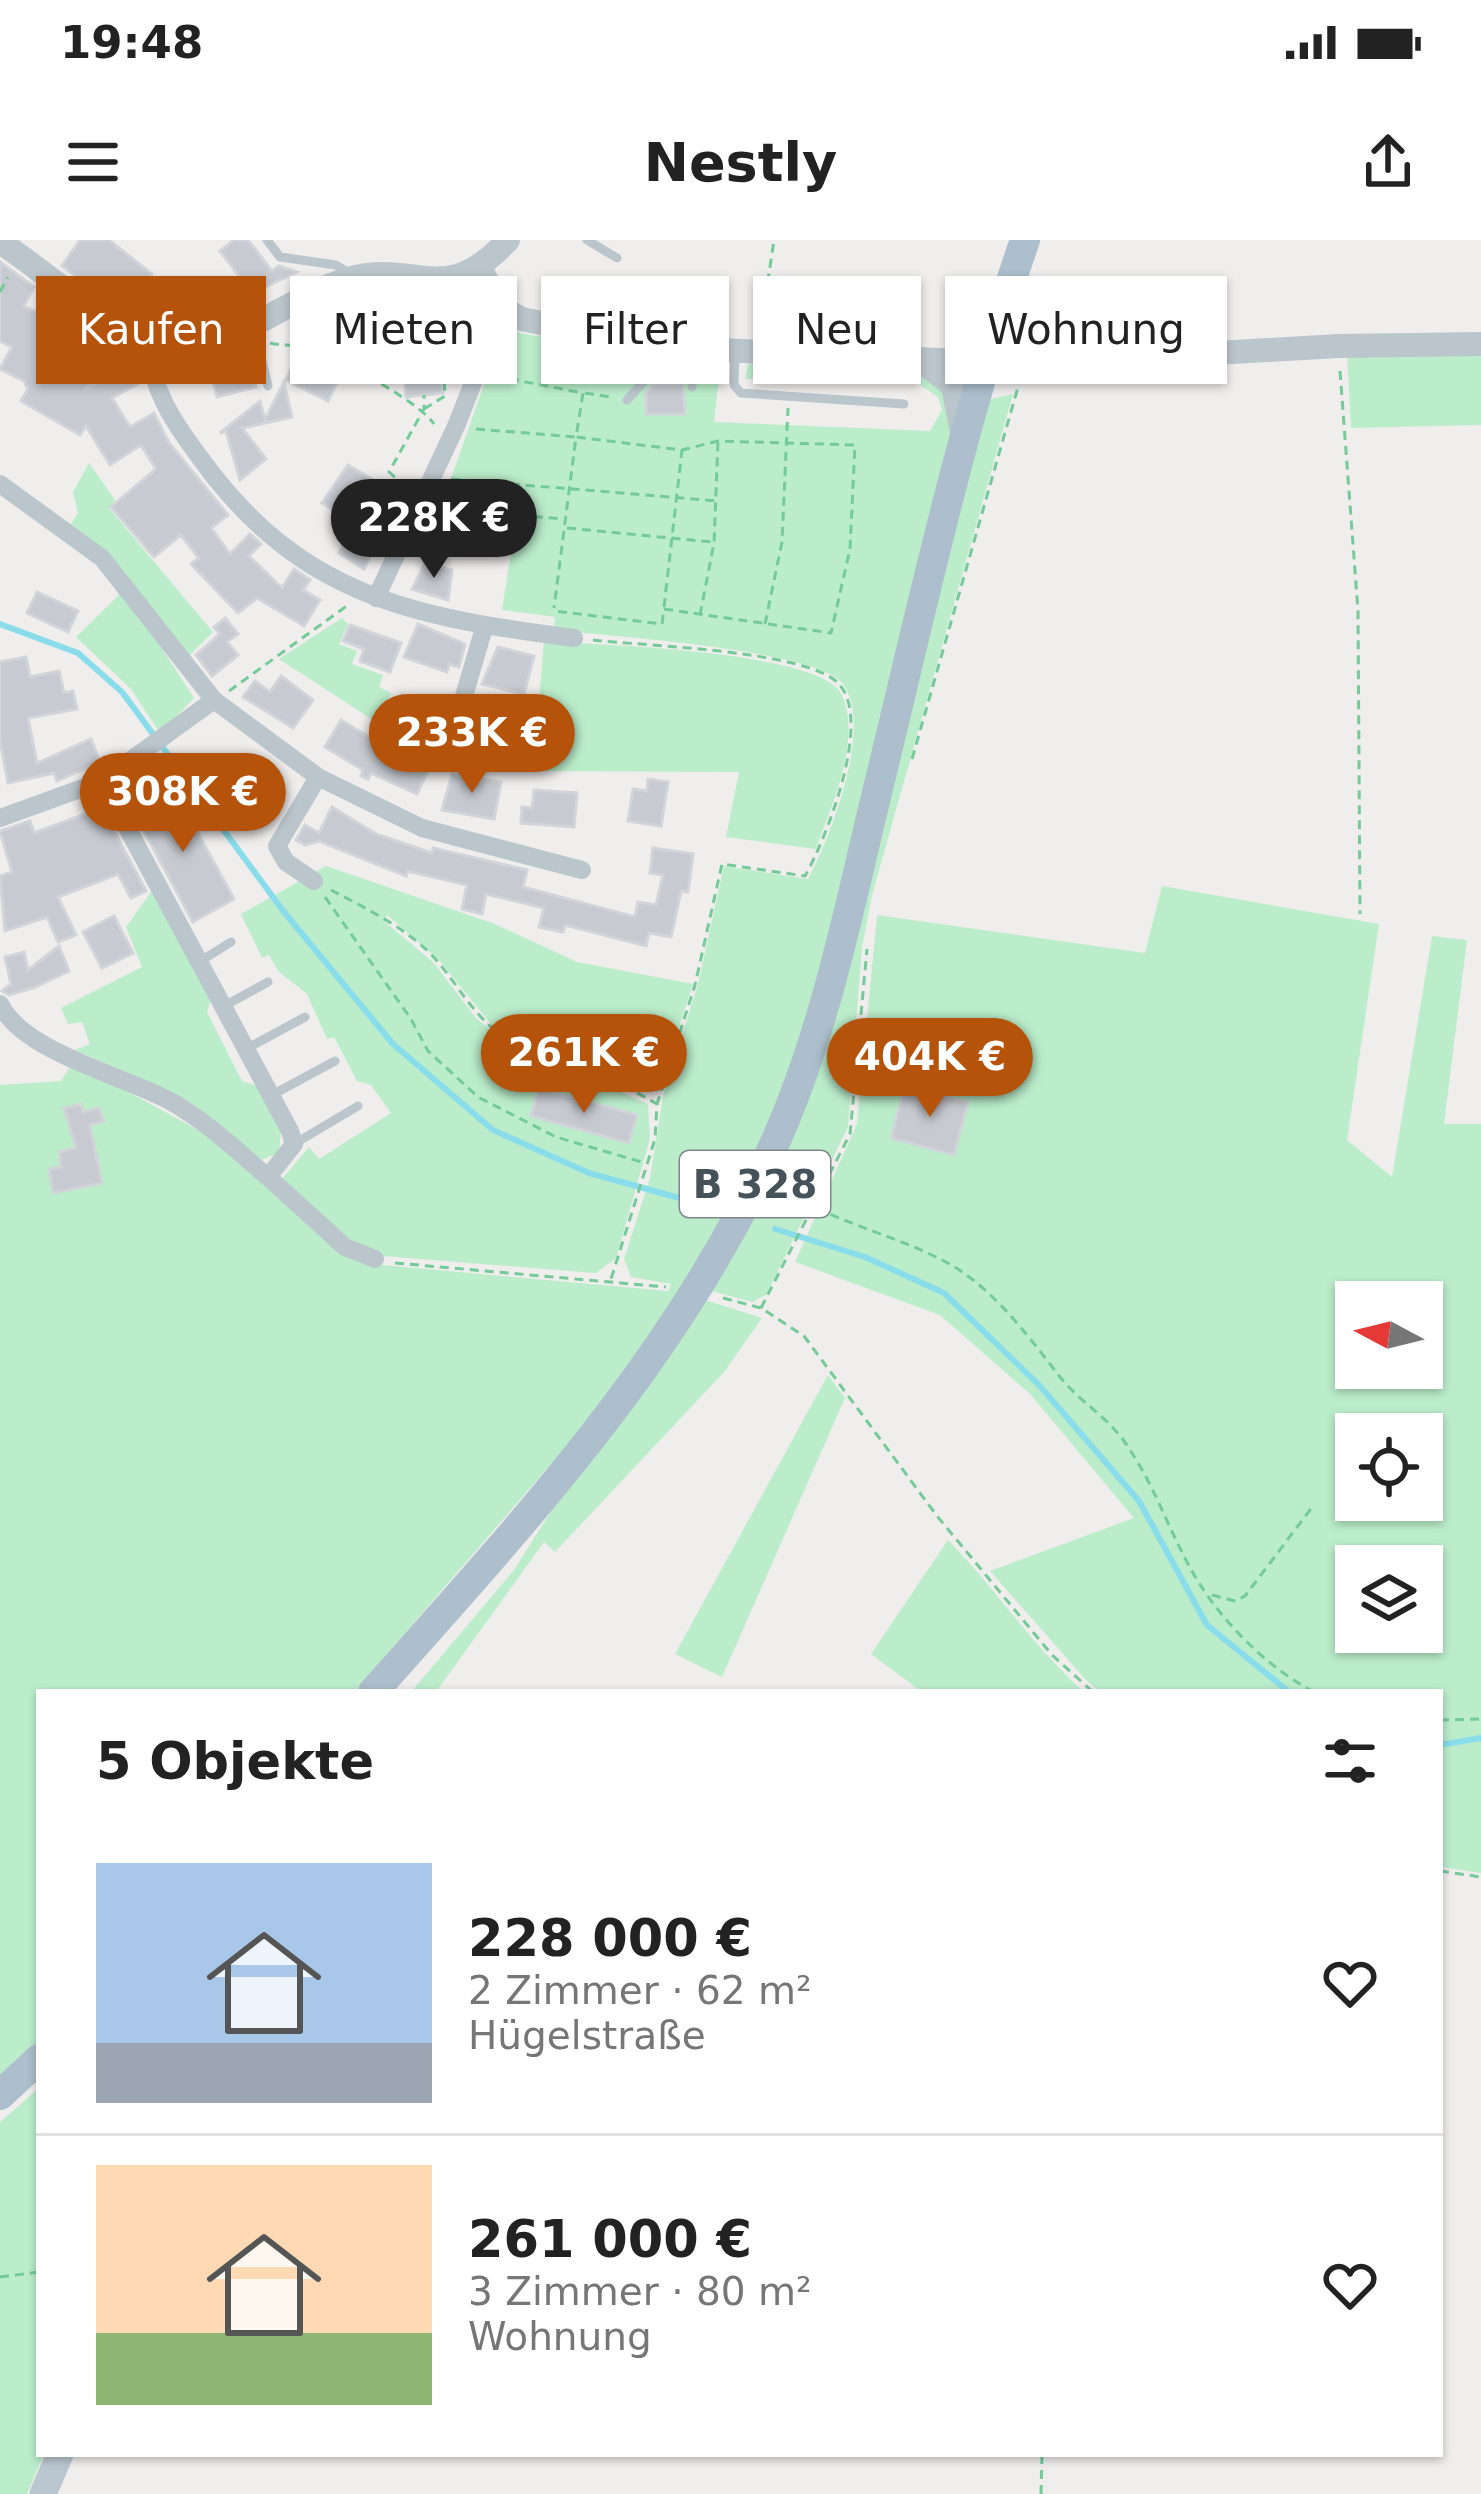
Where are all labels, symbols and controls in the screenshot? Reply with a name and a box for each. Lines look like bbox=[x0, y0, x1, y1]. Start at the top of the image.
text: 19:48 bbox=[60, 16, 203, 69]
icon: menu bbox=[60, 129, 126, 195]
icon: share bbox=[1355, 129, 1421, 195]
text: Nestly bbox=[644, 131, 837, 194]
chip: Kaufen bbox=[36, 276, 266, 384]
chip: Mieten bbox=[290, 276, 517, 384]
chip: Filter bbox=[541, 276, 729, 384]
chip: Neu bbox=[753, 276, 921, 384]
chip: Wohnung bbox=[945, 276, 1227, 384]
pin: 228K € bbox=[336, 479, 532, 581]
text: 228K € bbox=[358, 495, 510, 540]
pin: 233K € bbox=[374, 694, 570, 796]
text: 233K € bbox=[396, 710, 548, 755]
pin: 308K € bbox=[85, 753, 281, 855]
text: 308K € bbox=[107, 769, 259, 814]
pin: 261K € bbox=[486, 1014, 682, 1116]
pin: 404K € bbox=[832, 1018, 1028, 1120]
text: 261K € bbox=[508, 1030, 660, 1075]
text: 404K € bbox=[854, 1034, 1006, 1079]
road number: B 328 bbox=[680, 1151, 830, 1217]
north arrow bbox=[1335, 1281, 1443, 1389]
map controls bbox=[1335, 1281, 1443, 1653]
button: locate bbox=[1335, 1413, 1443, 1521]
button: layers bbox=[1335, 1545, 1443, 1653]
icon: filters bbox=[1317, 1728, 1383, 1794]
text: 5 Objekte bbox=[96, 1732, 374, 1791]
text: 228 000 € bbox=[468, 1909, 752, 1968]
icon: home bbox=[192, 1911, 336, 2055]
icon: heart bbox=[1317, 1950, 1383, 2016]
text: 2 Zimmer · 62 m² bbox=[468, 1968, 812, 2013]
text: Hügelstraße bbox=[468, 2013, 706, 2058]
text: 261 000 € bbox=[468, 2210, 752, 2269]
icon: home bbox=[192, 2213, 336, 2357]
icon: heart bbox=[1317, 2252, 1383, 2318]
text: 3 Zimmer · 80 m² bbox=[468, 2269, 812, 2314]
text: Wohnung bbox=[468, 2314, 652, 2359]

